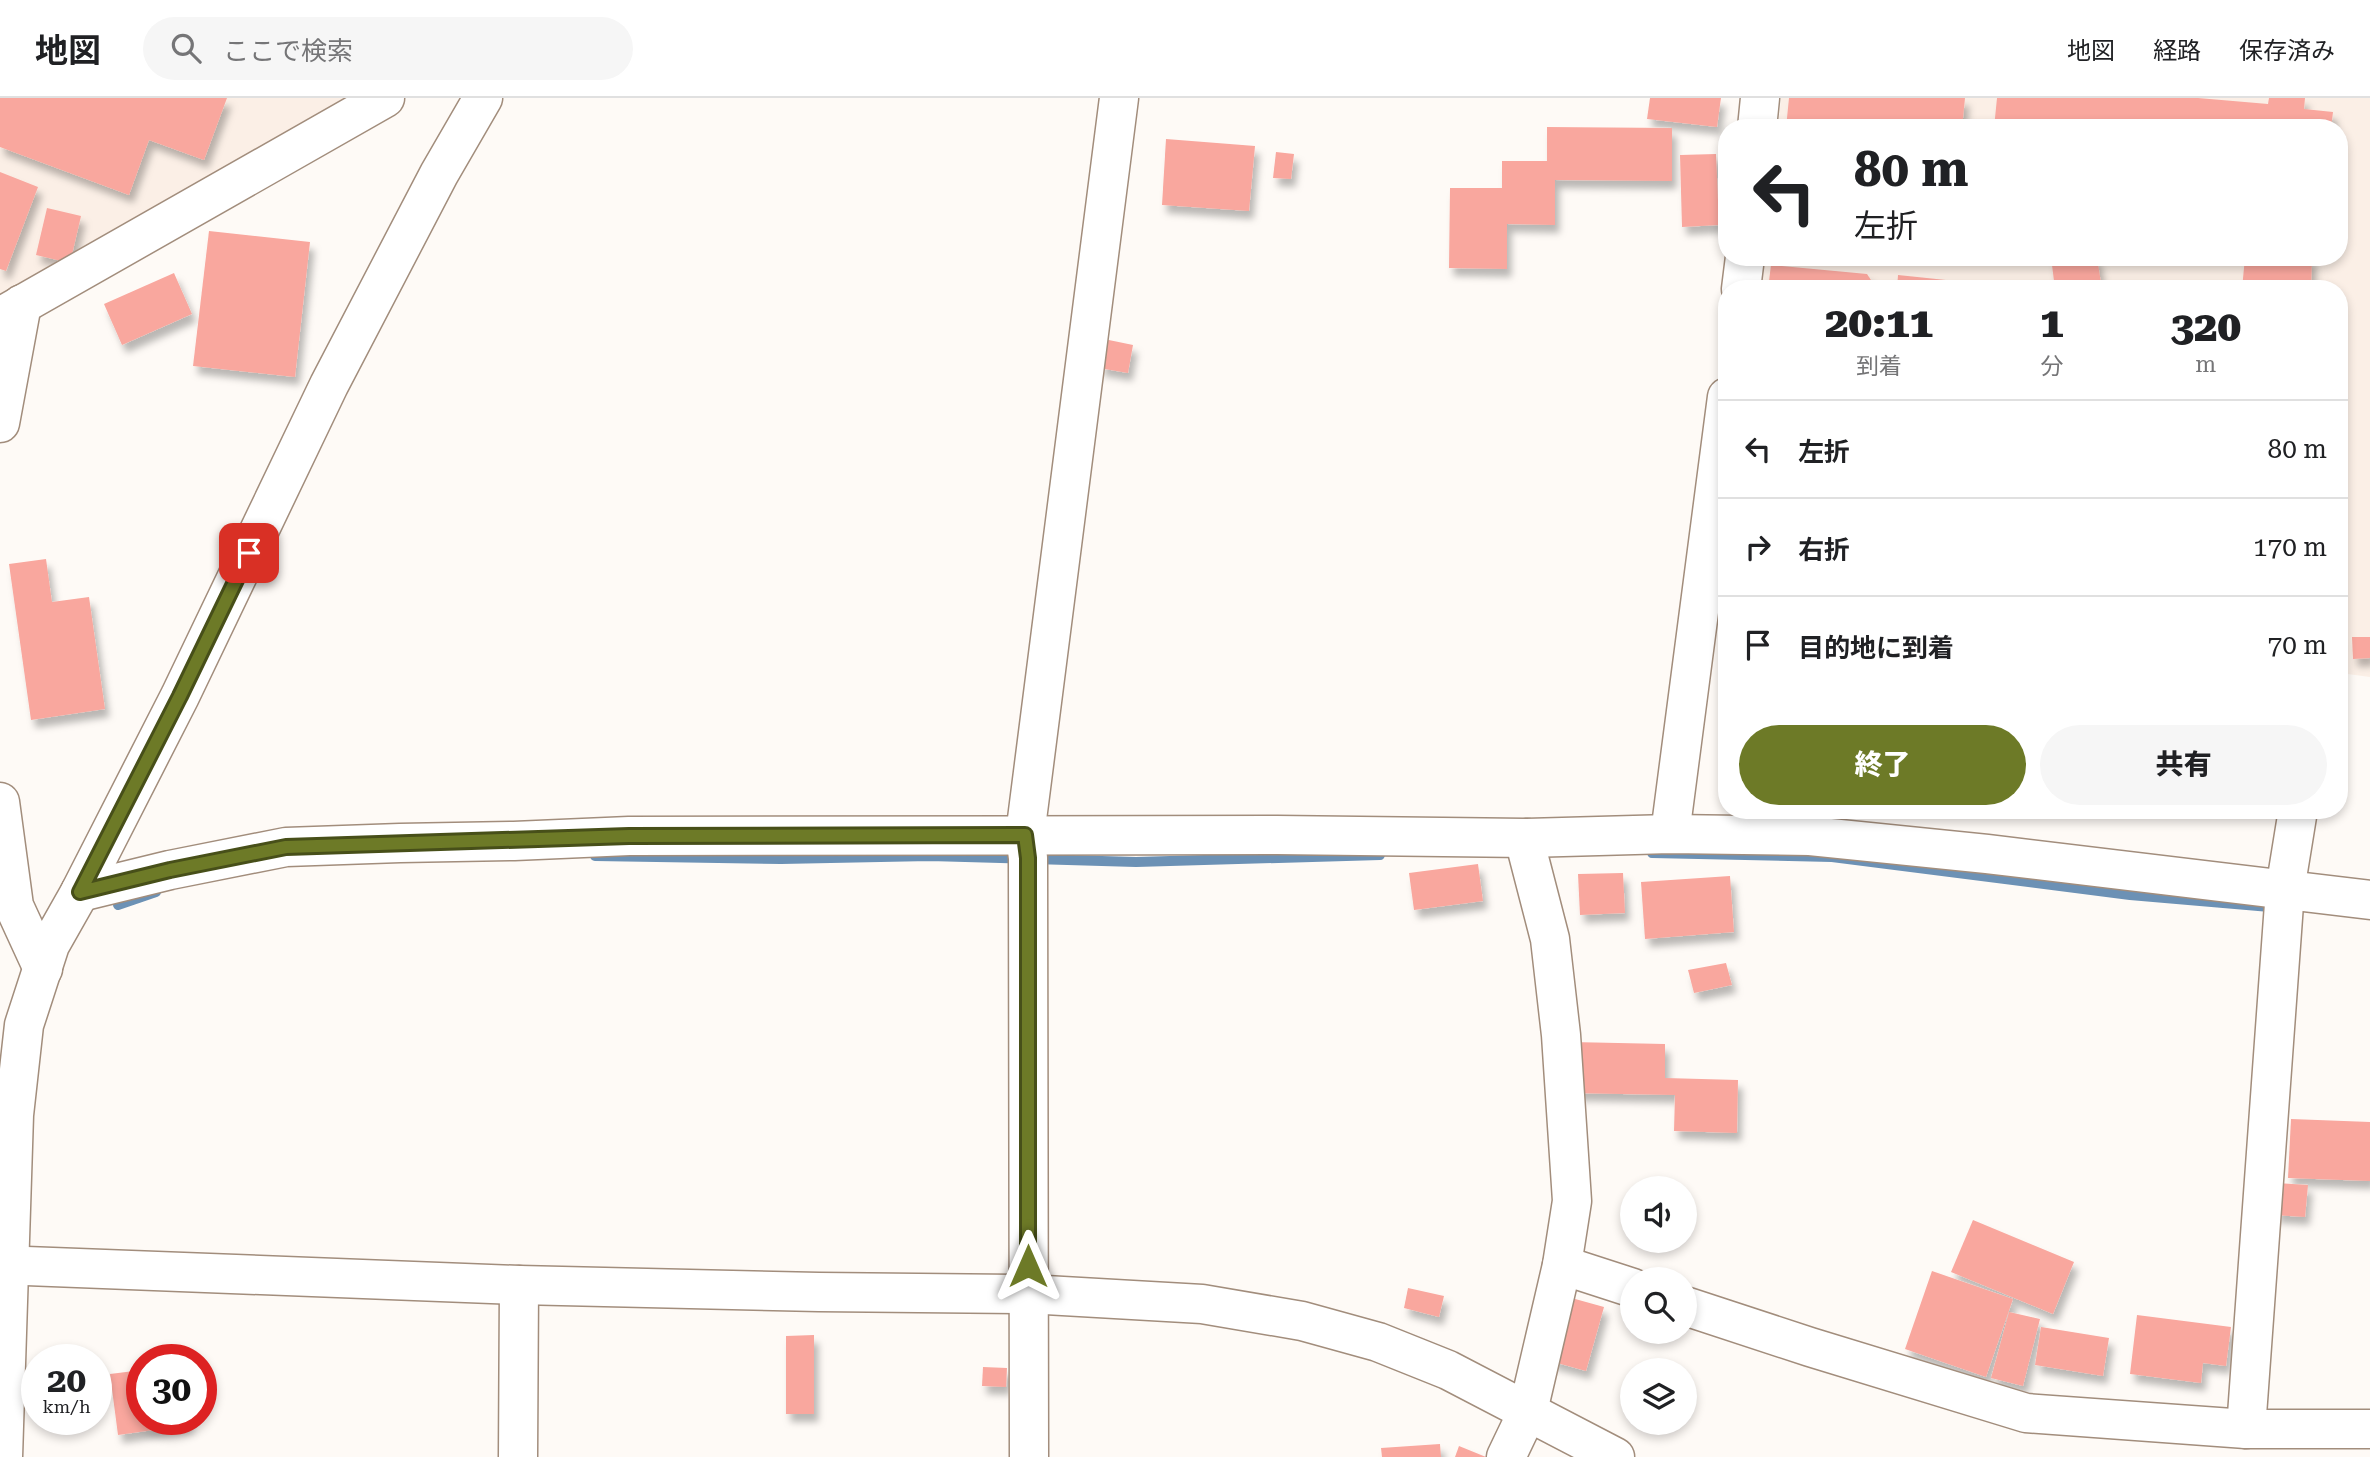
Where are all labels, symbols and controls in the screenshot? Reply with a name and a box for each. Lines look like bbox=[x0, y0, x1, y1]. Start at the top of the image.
search box bbox=[143, 17, 633, 80]
icon: search bbox=[167, 29, 205, 67]
text: 地図 bbox=[35, 31, 101, 70]
text: ここで検索 bbox=[223, 36, 353, 66]
text: 地図 bbox=[2067, 37, 2115, 65]
text: 経路 bbox=[2153, 37, 2201, 65]
text: 保存済み bbox=[2239, 37, 2335, 65]
text: 80 m bbox=[1854, 141, 1969, 198]
icon: left bbox=[1739, 147, 1830, 238]
text: 左折 bbox=[1854, 207, 1918, 245]
text: 20:11 bbox=[1825, 298, 1933, 347]
text: 1 bbox=[2040, 298, 2064, 347]
text: 320 bbox=[2170, 302, 2241, 351]
text: m bbox=[2195, 351, 2216, 378]
text: 到着 bbox=[1856, 353, 1902, 380]
text: 分 bbox=[2040, 353, 2063, 380]
icon: left bbox=[1739, 430, 1777, 468]
text: 80 m bbox=[2268, 434, 2327, 464]
text: 左折 bbox=[1798, 437, 1850, 467]
pin bbox=[219, 523, 279, 583]
icon: right bbox=[1739, 528, 1777, 566]
text: 170 m bbox=[2253, 532, 2327, 562]
icon: arrive bbox=[230, 534, 268, 572]
text: 右折 bbox=[1798, 535, 1850, 565]
icon: arrive bbox=[1739, 626, 1777, 664]
text: 70 m bbox=[2268, 630, 2327, 660]
text: 目的地に到着 bbox=[1798, 633, 1954, 663]
button: 終了 bbox=[1739, 725, 2026, 805]
button: 共有 bbox=[2040, 725, 2327, 805]
map controls bbox=[1620, 1176, 1697, 1435]
button: sound bbox=[1620, 1176, 1697, 1253]
position arrow bbox=[991, 1229, 1065, 1303]
button: search bbox=[1620, 1267, 1697, 1344]
speed limit sign: 30 bbox=[126, 1344, 217, 1435]
button: layers bbox=[1620, 1358, 1697, 1435]
text: 20 bbox=[47, 1360, 86, 1401]
text: km/h bbox=[42, 1396, 91, 1417]

